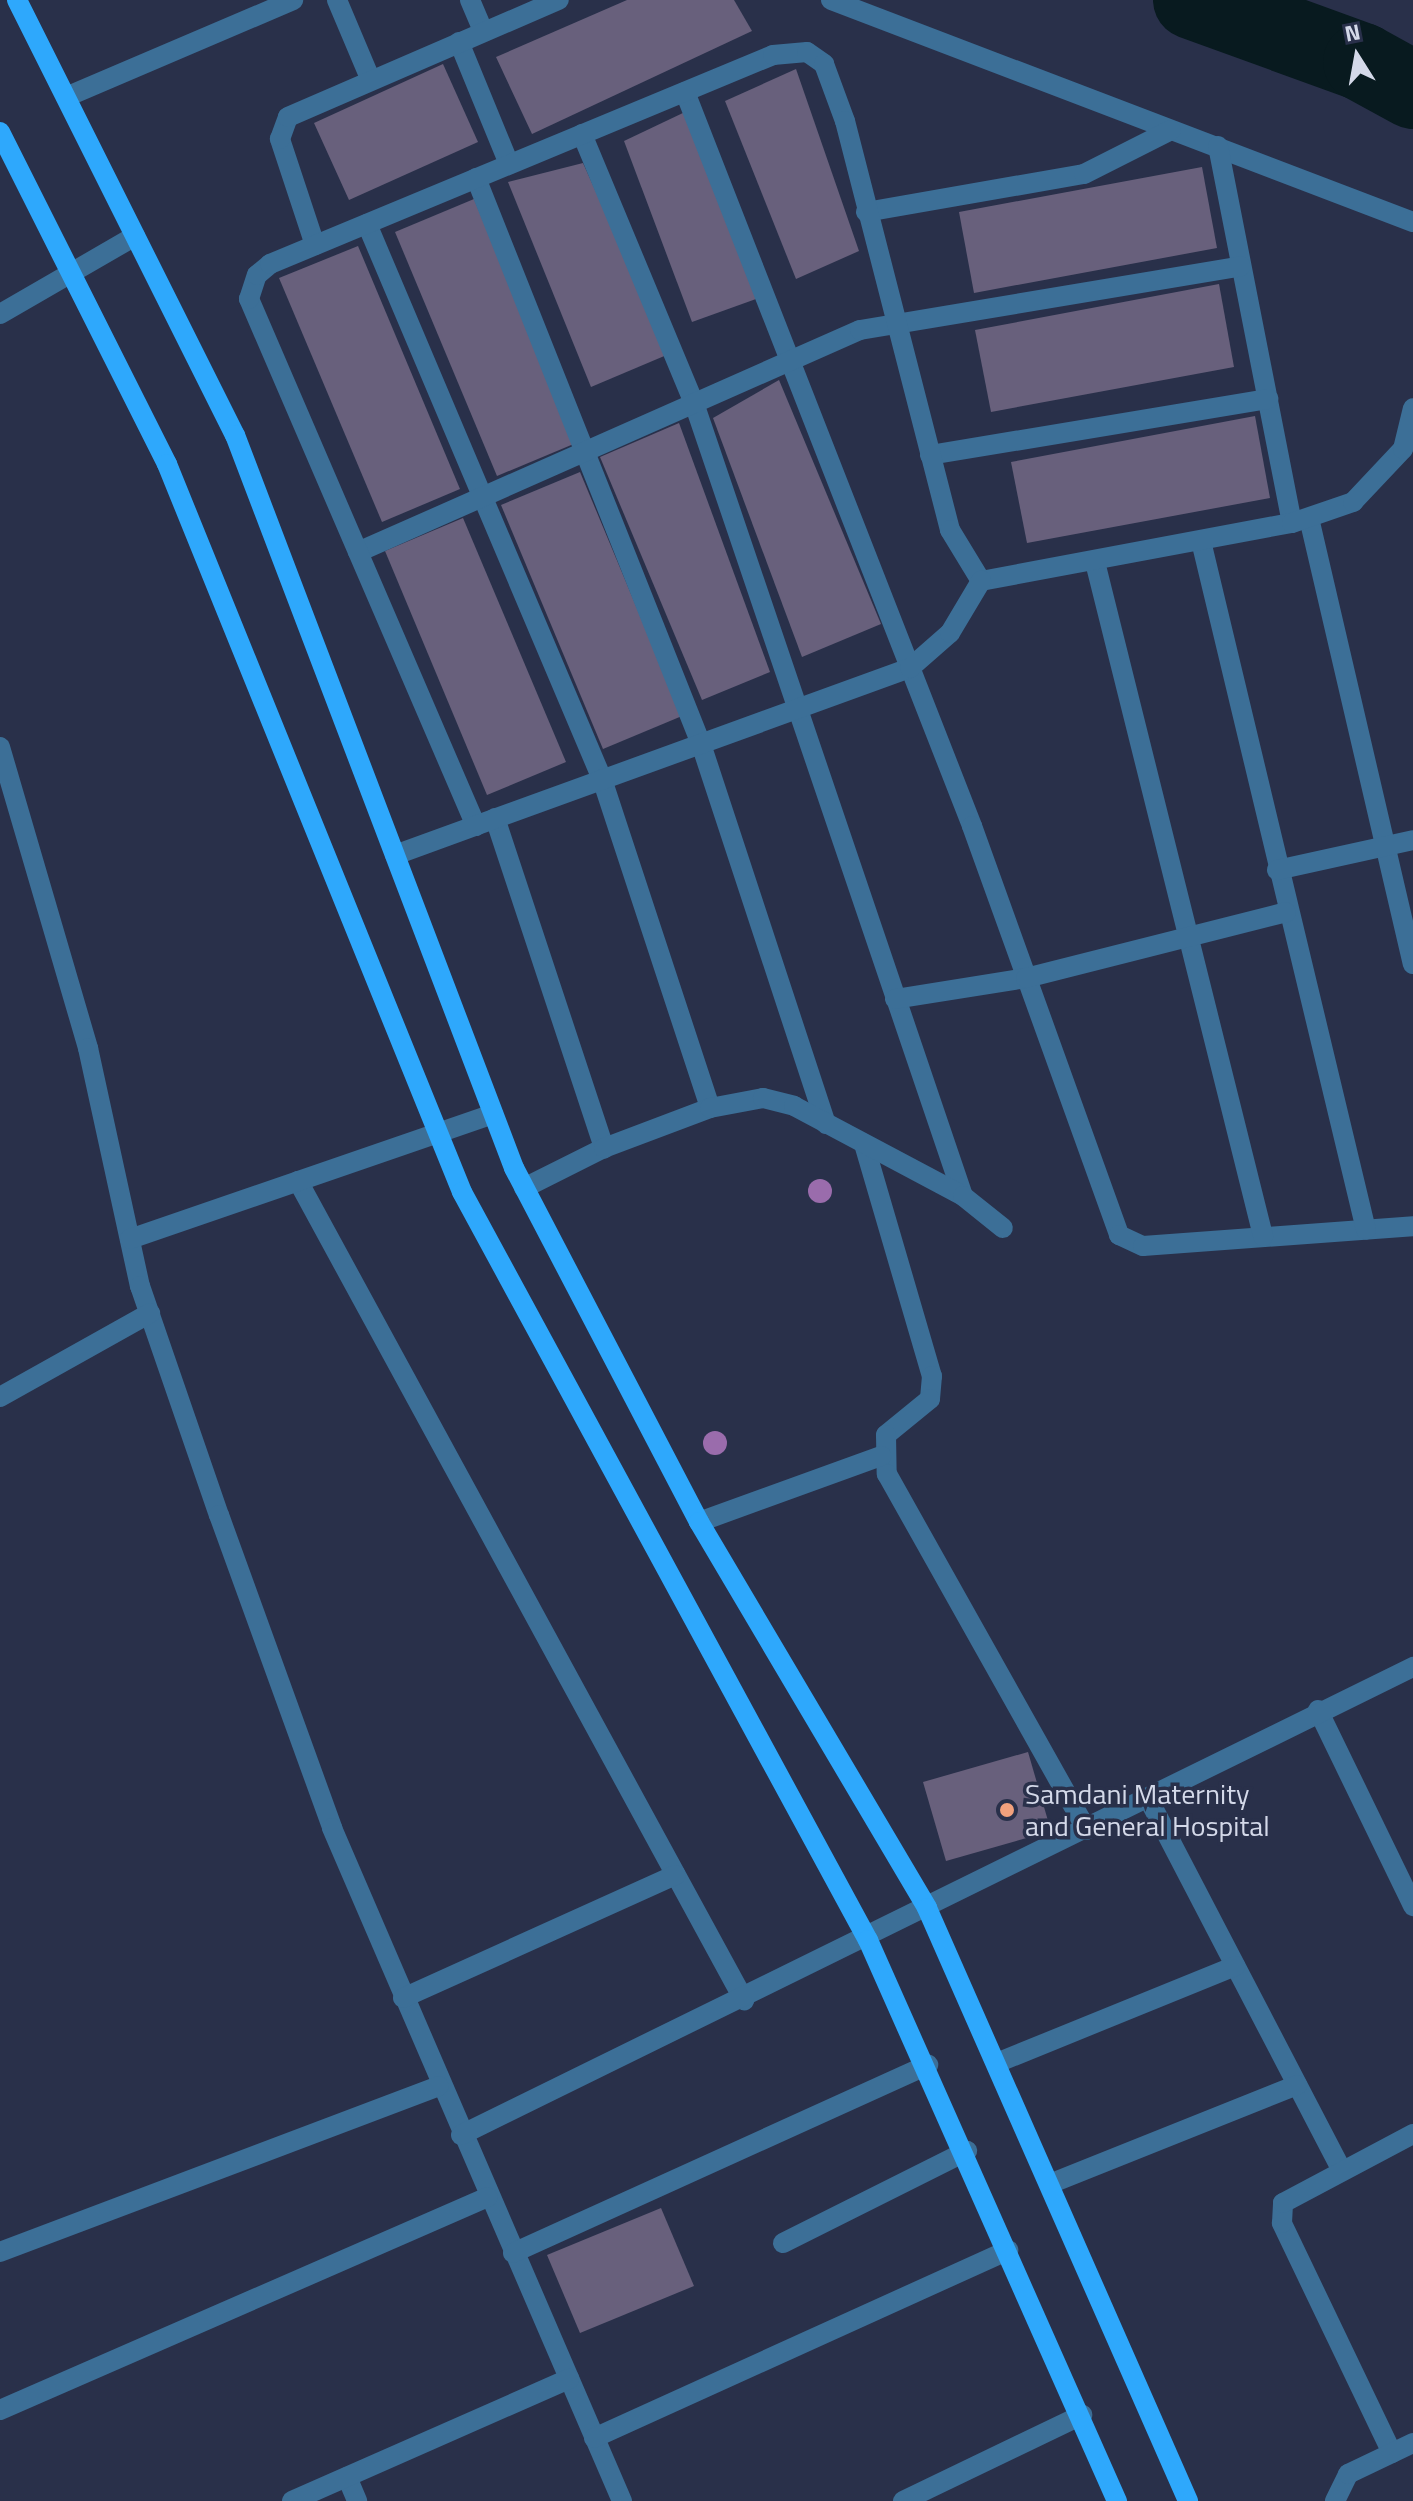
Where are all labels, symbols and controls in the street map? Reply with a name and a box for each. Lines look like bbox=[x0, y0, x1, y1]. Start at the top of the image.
text: N bbox=[1342, 14, 1363, 51]
north arrow bbox=[1317, 16, 1397, 96]
place label: Samdani Maternity and General Hospital bbox=[1025, 1777, 1270, 1843]
marker: Samdani Maternity and General Hospital bbox=[996, 1799, 1018, 1821]

